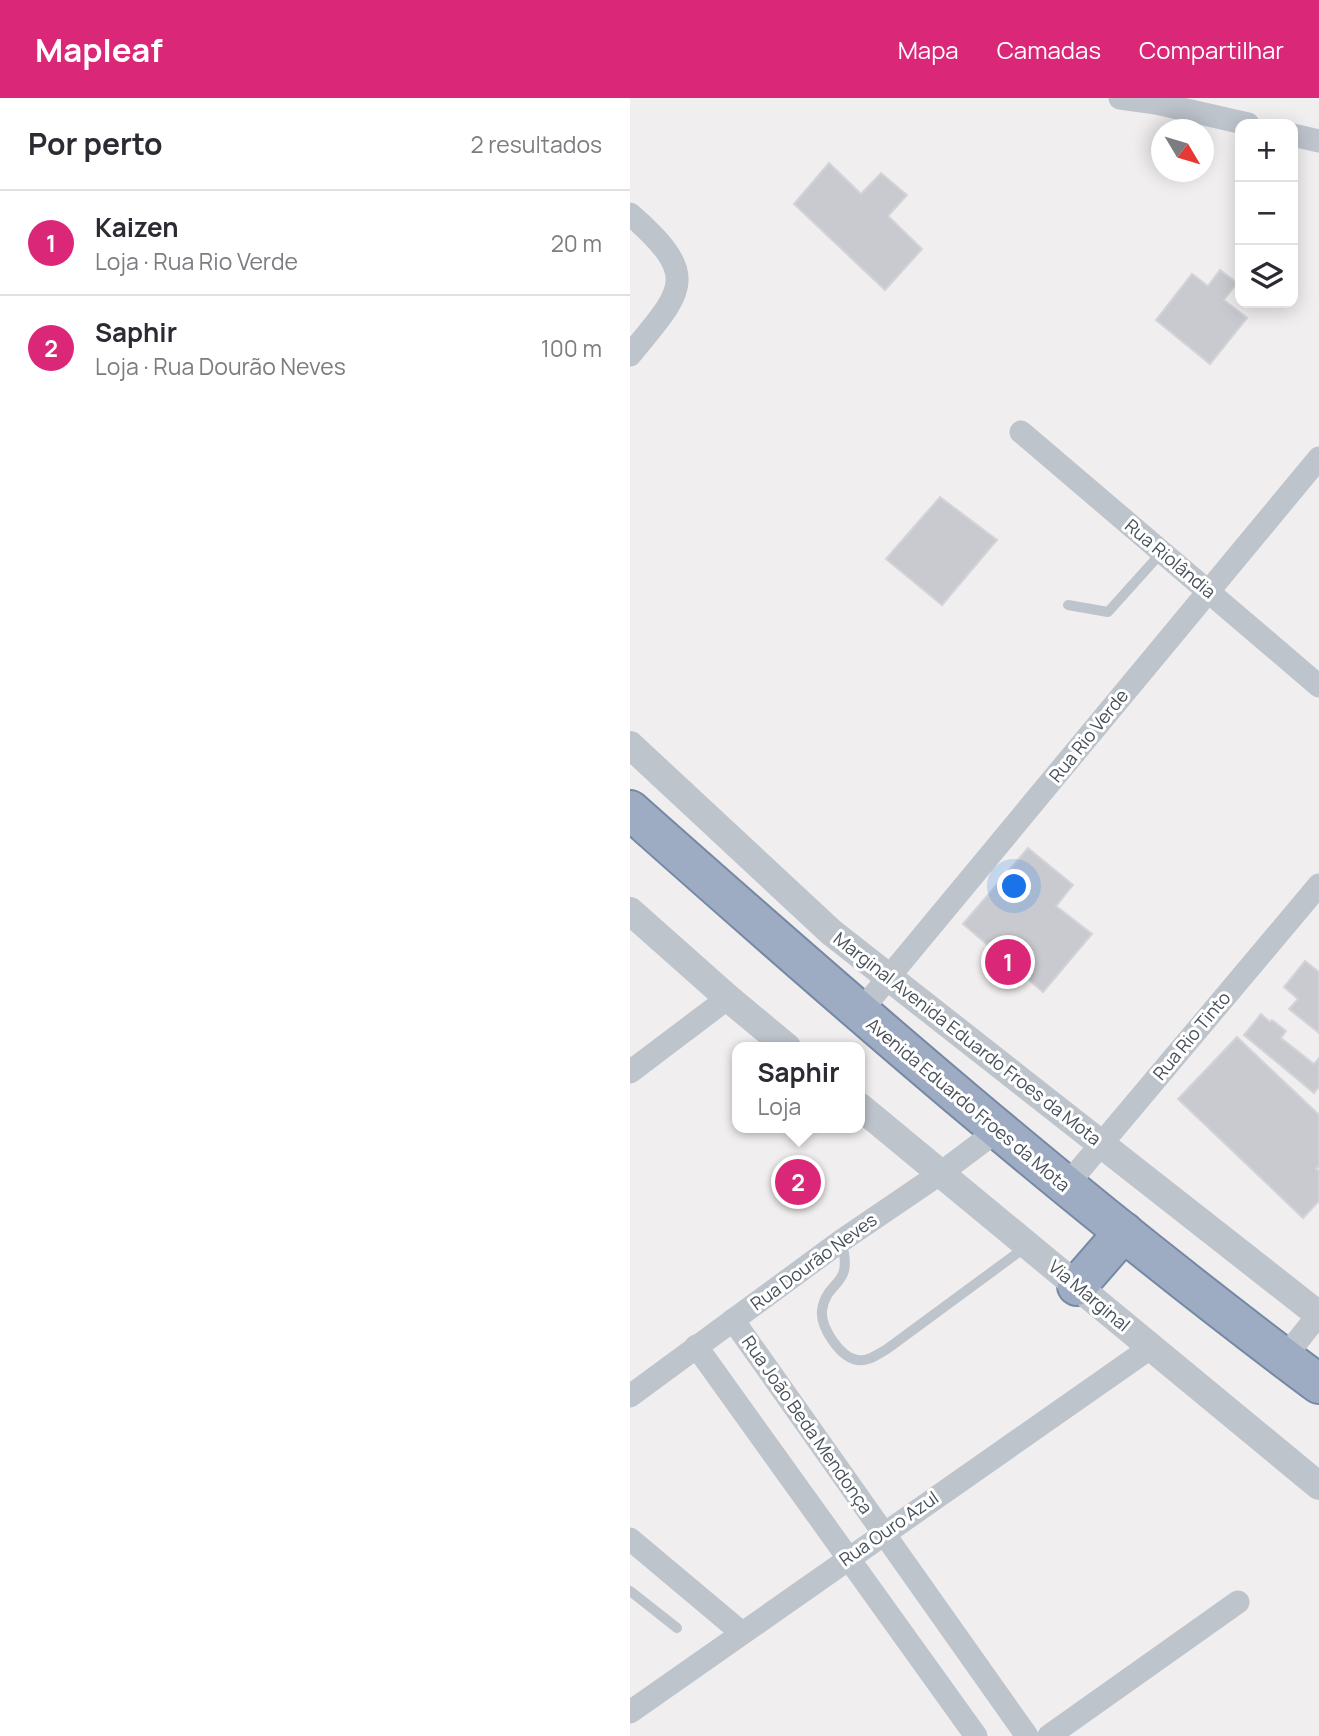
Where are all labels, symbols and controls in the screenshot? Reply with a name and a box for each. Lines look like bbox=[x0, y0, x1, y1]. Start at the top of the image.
text: Mapleaf bbox=[35, 27, 163, 72]
text: Mapa bbox=[898, 33, 959, 66]
text: Camadas bbox=[997, 33, 1101, 66]
text: Compartilhar bbox=[1139, 33, 1284, 66]
north arrow bbox=[1151, 119, 1214, 182]
map controls bbox=[1235, 119, 1298, 308]
button: + bbox=[1235, 119, 1298, 182]
text: Por perto bbox=[28, 123, 163, 164]
text: 2 resultados bbox=[470, 128, 602, 160]
button: − bbox=[1235, 182, 1298, 245]
text: Kaizen bbox=[95, 209, 178, 245]
text: 1 bbox=[46, 227, 56, 259]
text: 20 m bbox=[551, 227, 602, 259]
text: Loja · Rua Rio Verde bbox=[95, 245, 298, 277]
button: layers bbox=[1235, 245, 1298, 308]
text: Saphir bbox=[95, 314, 177, 350]
text: 2 bbox=[44, 332, 58, 364]
text: 100 m bbox=[541, 332, 602, 364]
text: Loja · Rua Dourão Neves bbox=[95, 350, 346, 382]
street label: Rua Riolândia bbox=[1120, 513, 1221, 603]
street label: Rua Rio Verde bbox=[1043, 684, 1133, 787]
your location bbox=[997, 869, 1031, 903]
street label: Marginal Avenida Eduardo Froes da Mota bbox=[829, 928, 1105, 1150]
pin: 1 bbox=[985, 936, 1031, 988]
street label: Rua Rio Tinto bbox=[1147, 986, 1235, 1085]
street label: Avenida Eduardo Froes da Mota bbox=[862, 1014, 1074, 1196]
popup bbox=[732, 1042, 865, 1133]
text: Saphir bbox=[757, 1054, 840, 1090]
text: Loja bbox=[757, 1090, 801, 1122]
pin: 2 bbox=[775, 1156, 821, 1208]
street label: Rua Dourão Neves bbox=[745, 1207, 881, 1315]
street label: Via Marginal bbox=[1044, 1254, 1135, 1336]
street label: Rua João Beda Mendonça bbox=[737, 1330, 879, 1518]
street label: Rua Ouro Azul bbox=[834, 1485, 943, 1571]

